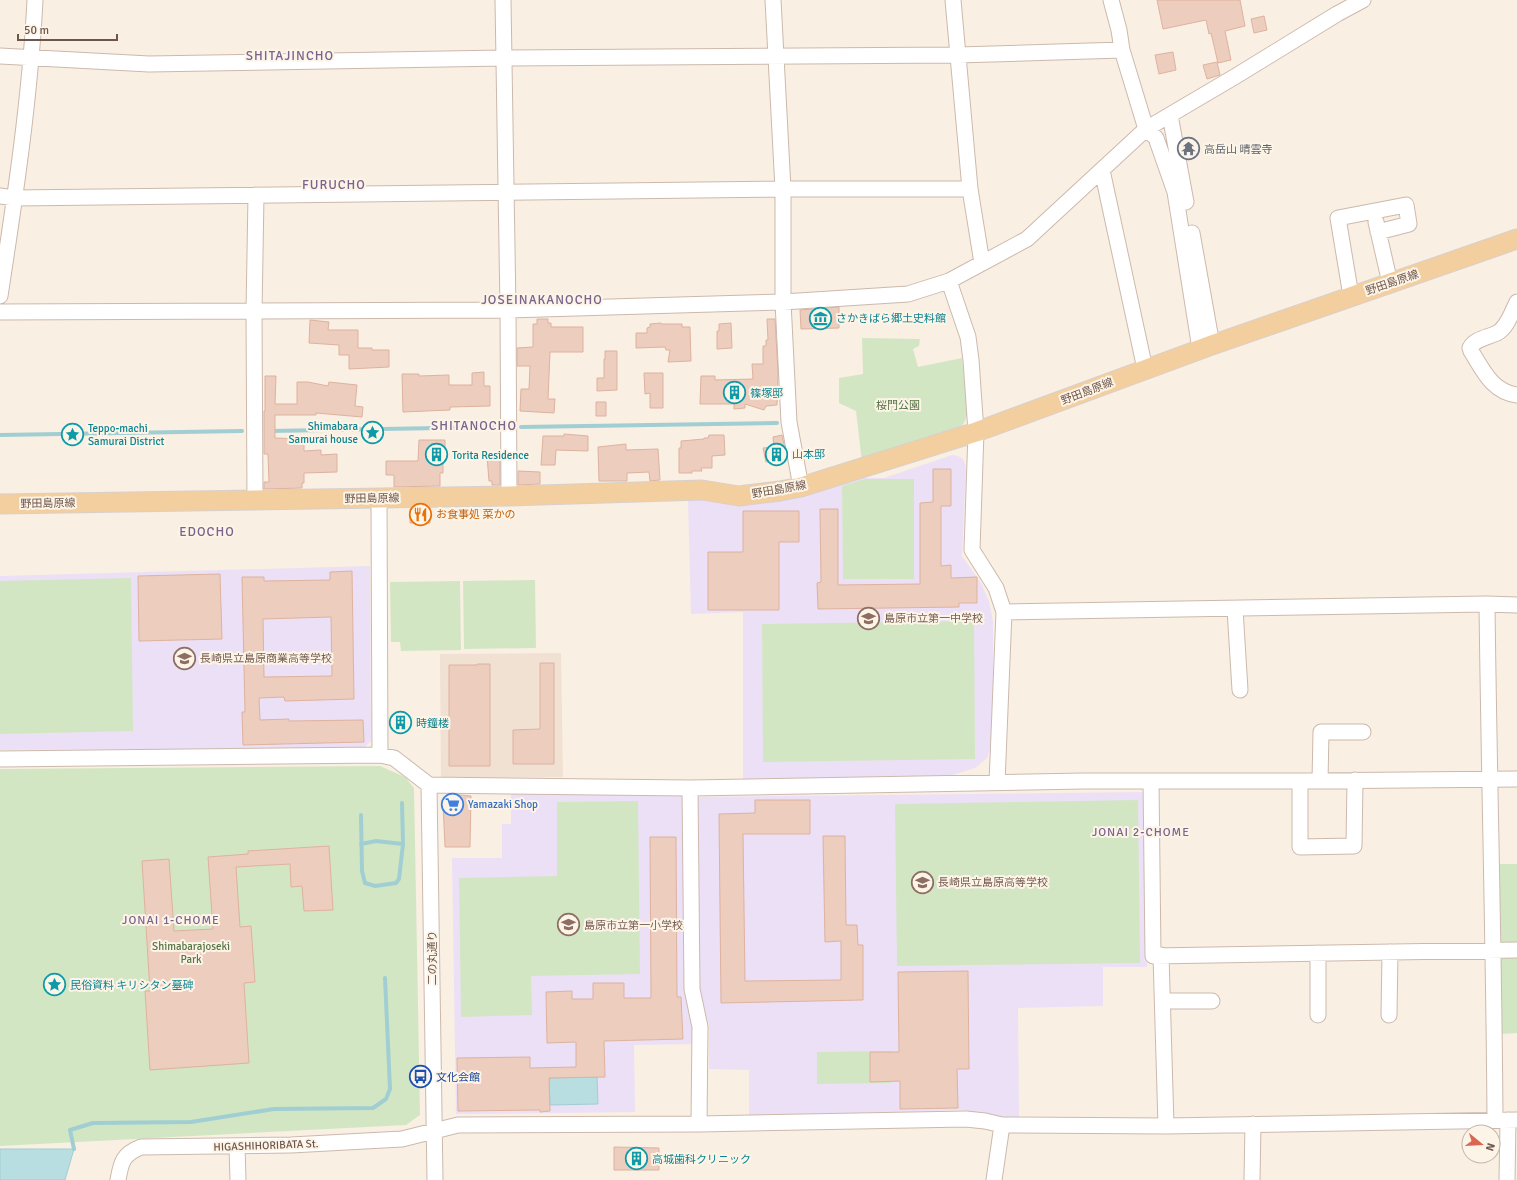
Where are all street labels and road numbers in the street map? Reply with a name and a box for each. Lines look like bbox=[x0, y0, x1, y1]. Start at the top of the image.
street label: 野田島原線 bbox=[1364, 267, 1420, 298]
street label: 野田島原線 bbox=[1059, 376, 1115, 407]
street label: 野田島原線 bbox=[751, 478, 807, 501]
street label: 野田島原線 bbox=[344, 492, 400, 505]
street label: 野田島原線 bbox=[20, 497, 76, 510]
street label: 二の丸通り bbox=[426, 931, 439, 986]
street label: HIGASHIHORIBATA St. bbox=[213, 1137, 319, 1154]

